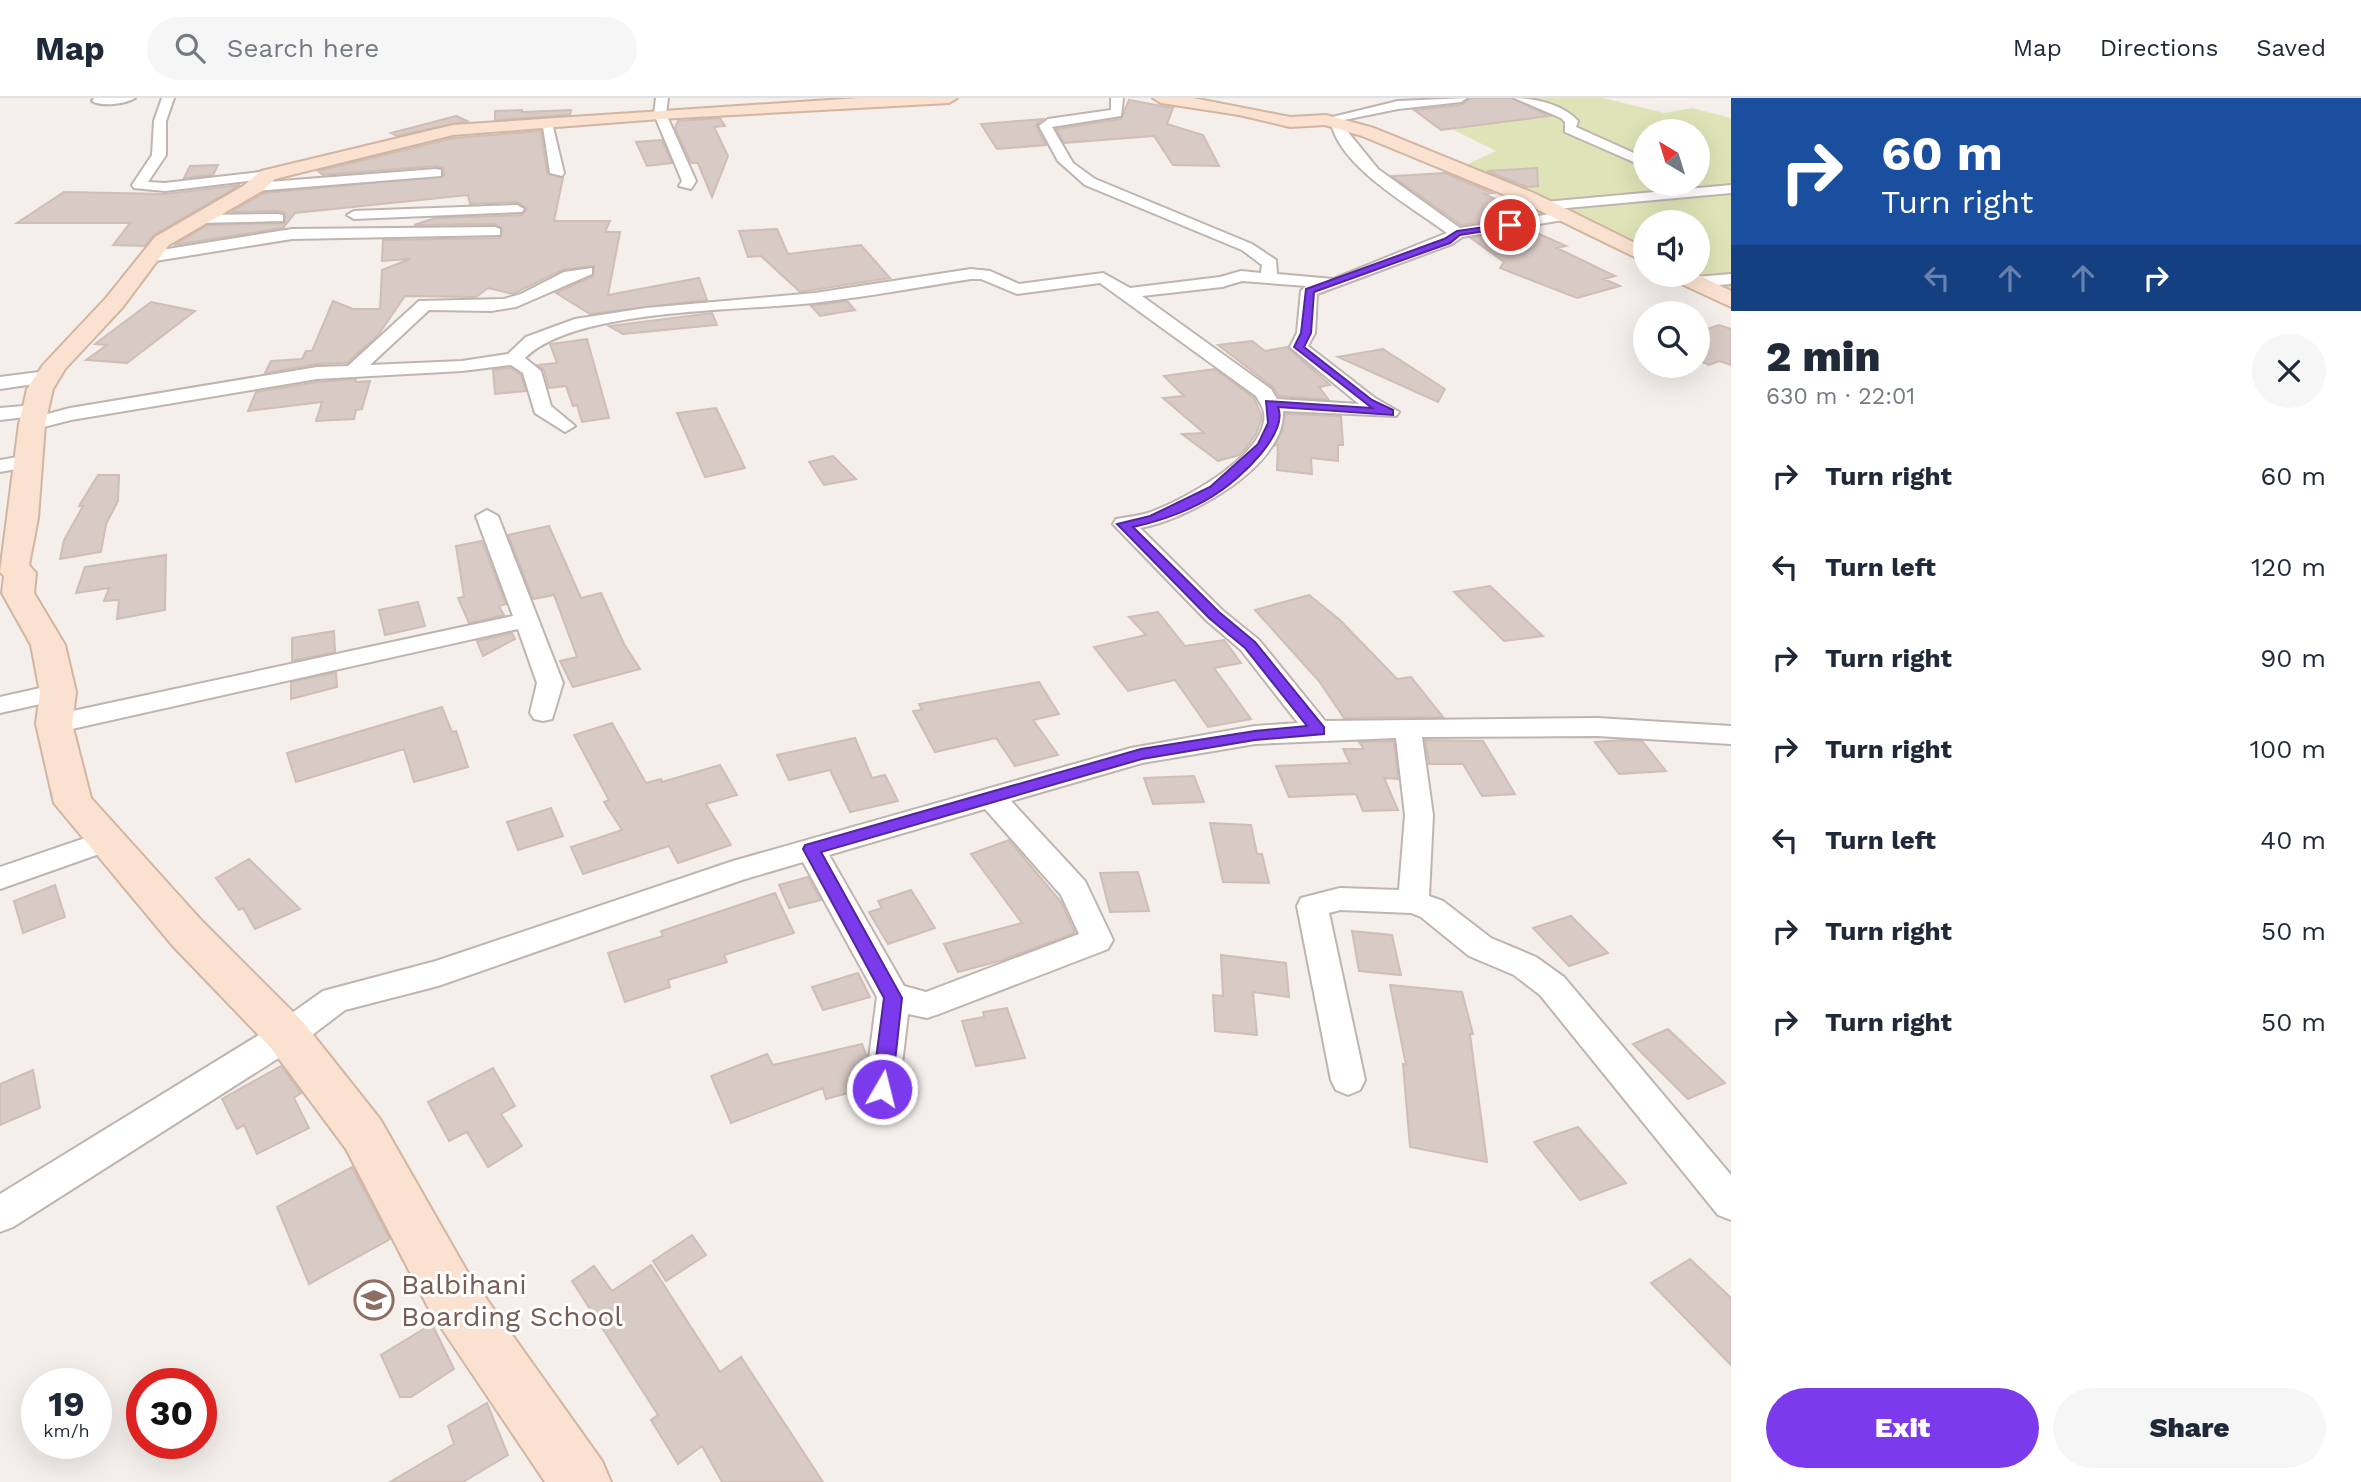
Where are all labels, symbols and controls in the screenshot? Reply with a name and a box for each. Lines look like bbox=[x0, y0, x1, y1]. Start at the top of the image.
search box bbox=[147, 17, 637, 80]
text: Map bbox=[35, 29, 105, 68]
icon: search bbox=[171, 29, 209, 67]
text: Search here bbox=[227, 33, 379, 63]
text: Map bbox=[2013, 34, 2062, 62]
text: Directions bbox=[2100, 34, 2218, 62]
text: Saved bbox=[2256, 34, 2326, 62]
north arrow bbox=[1633, 119, 1710, 196]
map controls bbox=[1633, 119, 1710, 378]
text: 60 m bbox=[1881, 124, 2003, 182]
icon: right bbox=[1766, 126, 1857, 217]
text: Turn right bbox=[1881, 183, 2033, 221]
pin bbox=[1480, 195, 1540, 255]
icon: arrive bbox=[1491, 206, 1529, 244]
button: sound bbox=[1633, 210, 1710, 287]
icon: left bbox=[1918, 259, 1956, 297]
icon: ahead bbox=[1991, 259, 2029, 297]
icon: ahead bbox=[2064, 259, 2102, 297]
icon: right bbox=[2137, 259, 2175, 297]
button: search bbox=[1633, 301, 1710, 378]
text: 2 min bbox=[1766, 332, 1880, 381]
button: close bbox=[2252, 334, 2326, 408]
text: 630 m · 22:01 bbox=[1766, 383, 1915, 410]
icon: right bbox=[1766, 457, 1804, 495]
text: Turn right bbox=[1825, 461, 1952, 491]
text: 60 m bbox=[2260, 461, 2326, 491]
icon: left bbox=[1766, 548, 1804, 586]
text: Turn left bbox=[1825, 552, 1936, 582]
text: 120 m bbox=[2251, 552, 2326, 582]
icon: right bbox=[1766, 639, 1804, 677]
text: Turn right bbox=[1825, 643, 1952, 673]
text: 90 m bbox=[2260, 643, 2326, 673]
icon: right bbox=[1766, 730, 1804, 768]
text: Turn right bbox=[1825, 734, 1952, 764]
text: 100 m bbox=[2250, 734, 2326, 764]
icon: left bbox=[1766, 821, 1804, 859]
text: Turn left bbox=[1825, 825, 1936, 855]
text: 40 m bbox=[2260, 825, 2326, 855]
icon: right bbox=[1766, 912, 1804, 950]
text: Turn right bbox=[1825, 916, 1952, 946]
text: 50 m bbox=[2261, 916, 2326, 946]
icon: right bbox=[1766, 1003, 1804, 1041]
text: Turn right bbox=[1825, 1007, 1952, 1037]
text: 50 m bbox=[2261, 1007, 2326, 1037]
position arrow bbox=[845, 1052, 919, 1126]
place label: Balbihani Boarding School bbox=[401, 1268, 623, 1333]
school or university icon: Balbihani Boarding School bbox=[353, 1279, 395, 1321]
speed limit sign: 30 bbox=[126, 1368, 217, 1459]
text: 19 bbox=[48, 1383, 85, 1425]
button: Exit bbox=[1766, 1388, 2039, 1468]
button: Share bbox=[2053, 1388, 2326, 1468]
text: km/h bbox=[43, 1420, 90, 1441]

